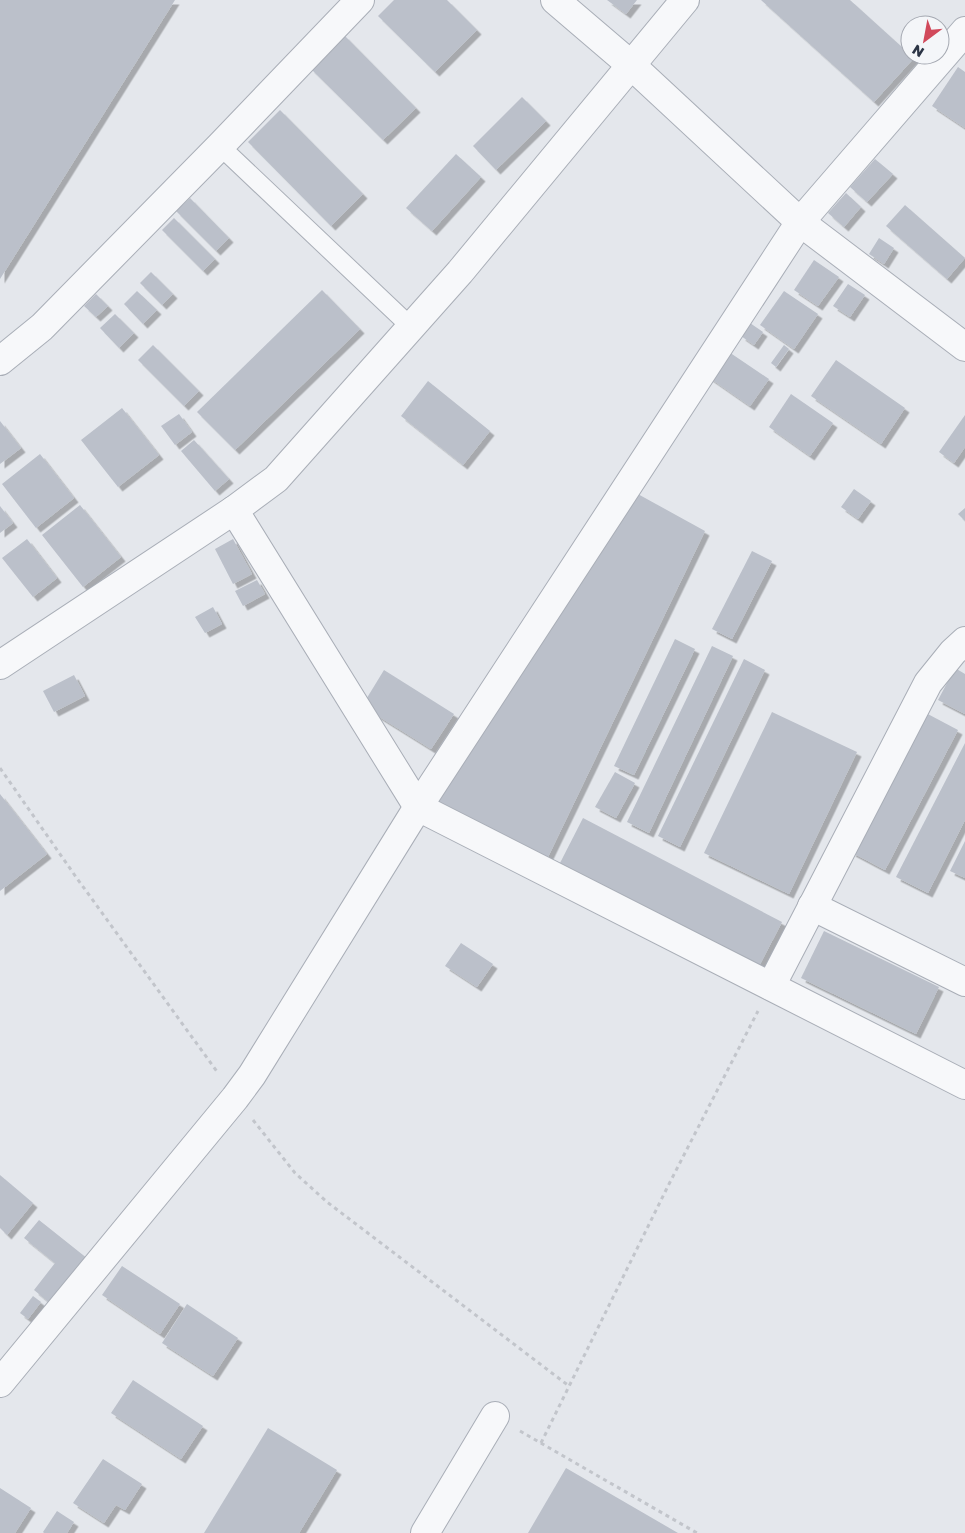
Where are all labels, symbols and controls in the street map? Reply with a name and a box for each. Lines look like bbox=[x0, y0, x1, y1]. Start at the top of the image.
north arrow bbox=[900, 15, 950, 65]
text: N bbox=[909, 41, 927, 61]

